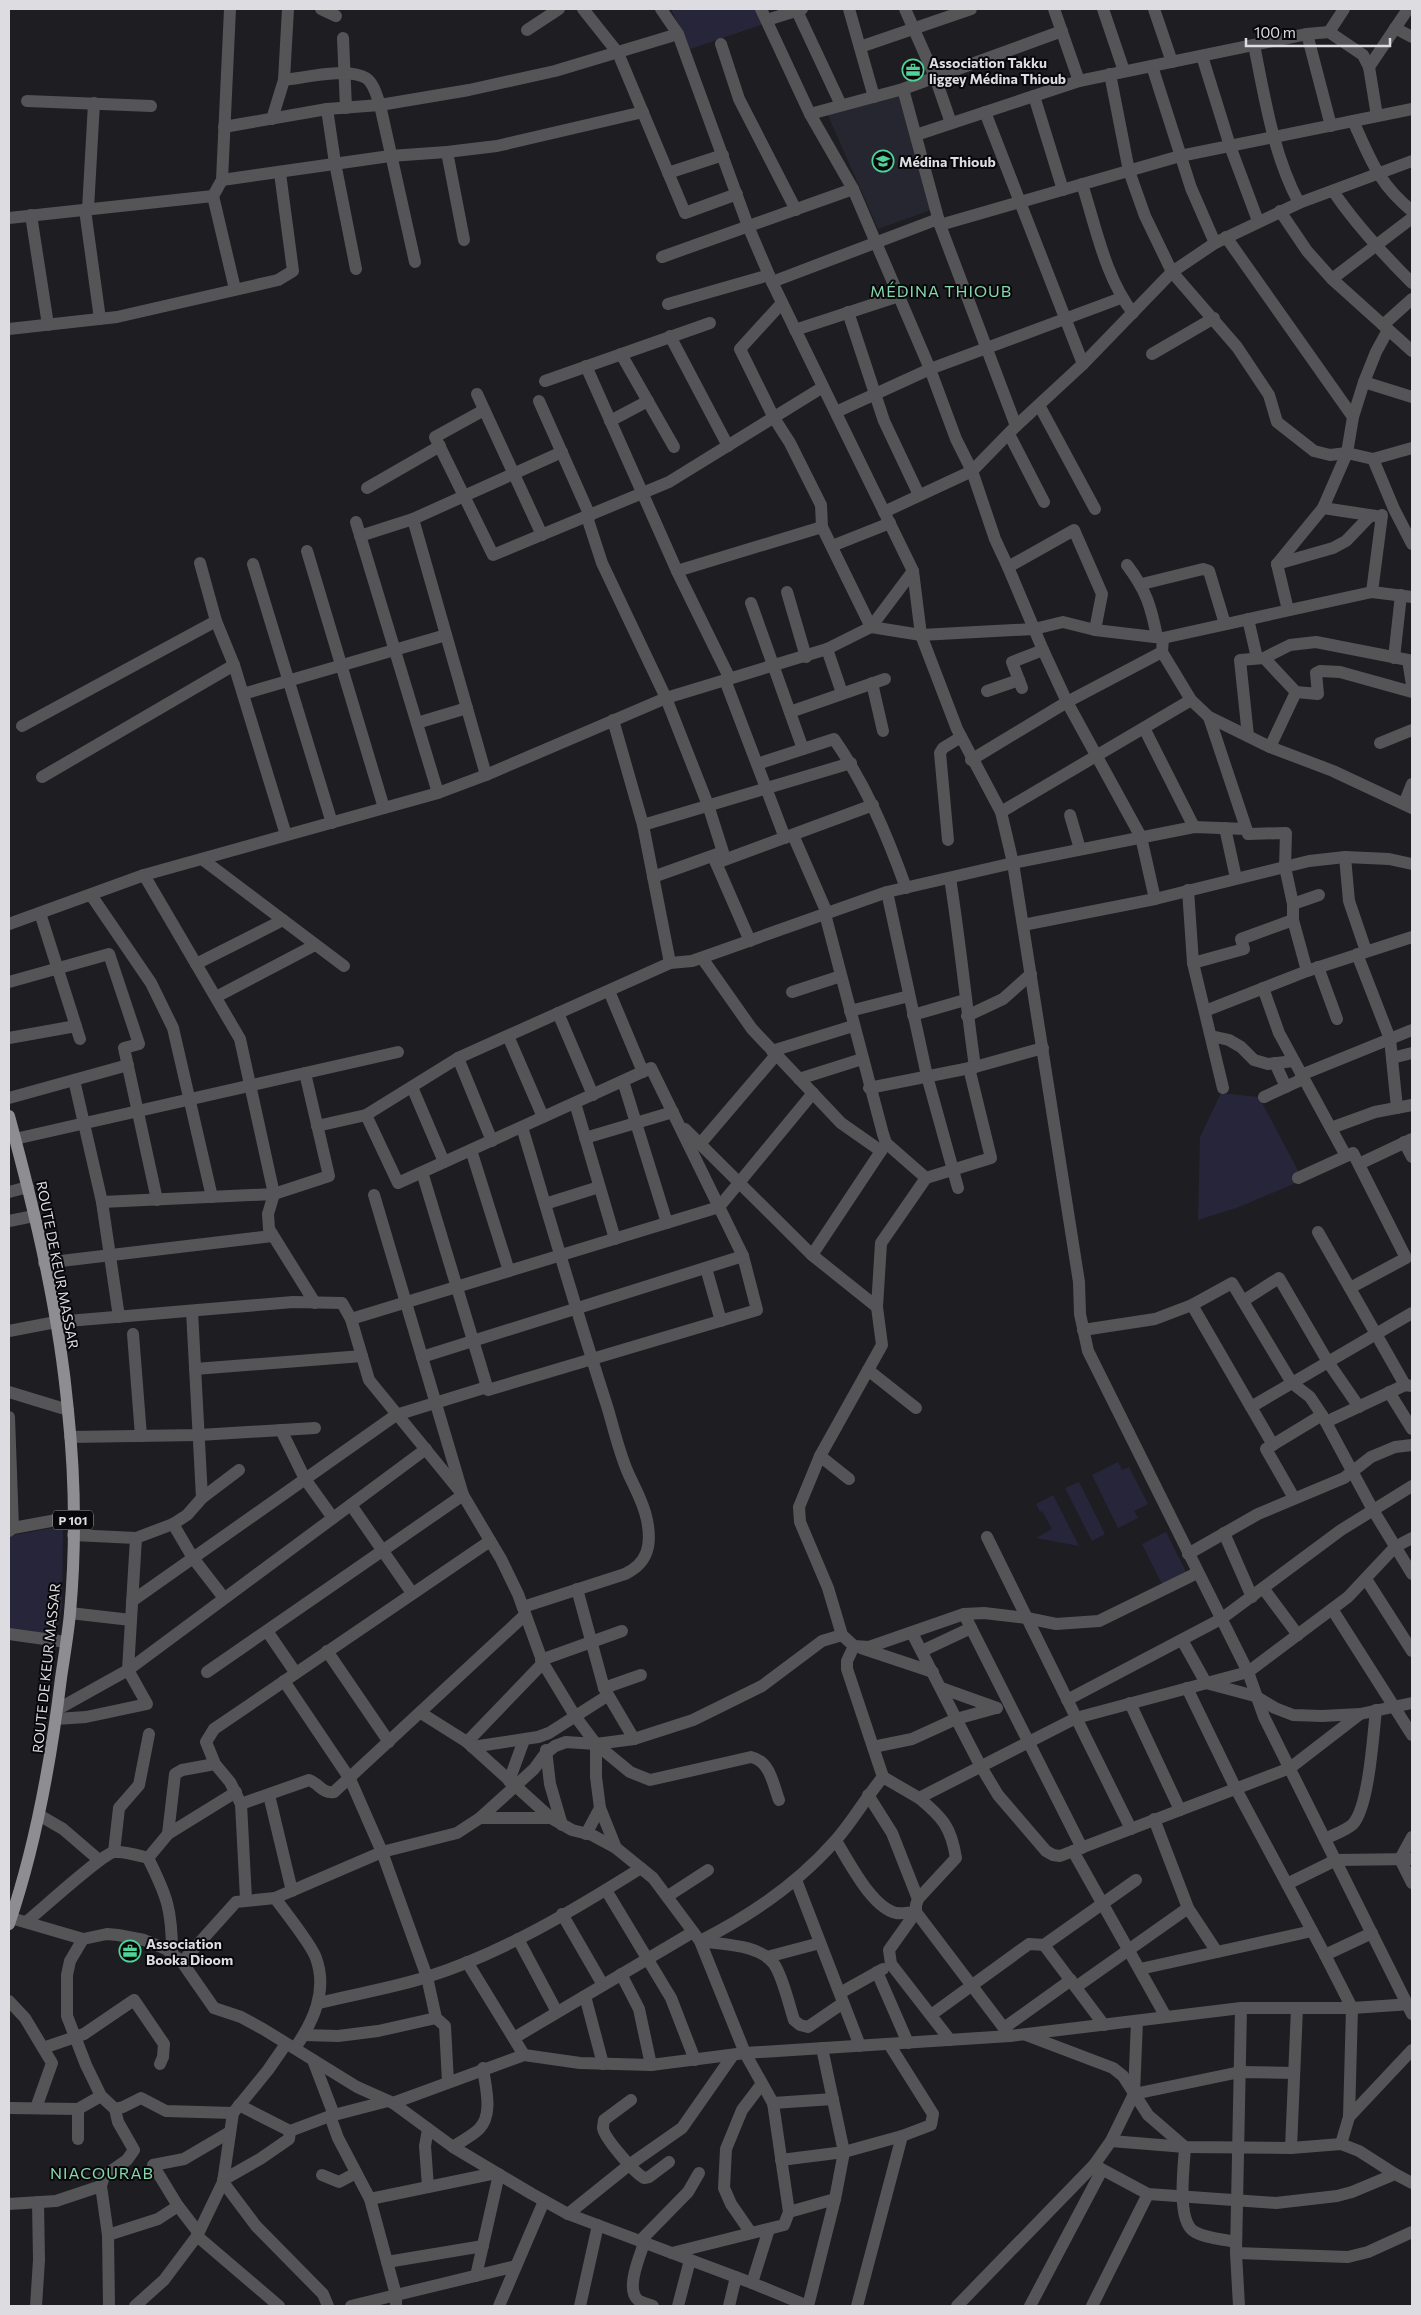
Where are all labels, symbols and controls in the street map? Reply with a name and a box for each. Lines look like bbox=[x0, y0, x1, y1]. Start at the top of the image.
scale bar bbox=[1246, 15, 1390, 47]
text: 100 m bbox=[1254, 23, 1296, 41]
place label: Association Takku liggey Médina Thioub bbox=[929, 54, 1066, 87]
office icon: Association Takku liggey Médina Thioub bbox=[901, 58, 925, 82]
school or university icon: Médina Thioub bbox=[871, 149, 895, 173]
place label: Médina Thioub bbox=[899, 153, 996, 170]
district label: MÉDINA THIOUB bbox=[870, 281, 1012, 300]
street label: ROUTE DE KEUR MASSAR bbox=[33, 1180, 83, 1350]
road number: P 101 bbox=[53, 1510, 93, 1530]
street label: ROUTE DE KEUR MASSAR bbox=[29, 1582, 63, 1754]
place label: Association Booka Dioom bbox=[146, 1935, 233, 1968]
office icon: Association Booka Dioom bbox=[118, 1939, 142, 1963]
district label: NIACOURAB bbox=[50, 2163, 154, 2182]

